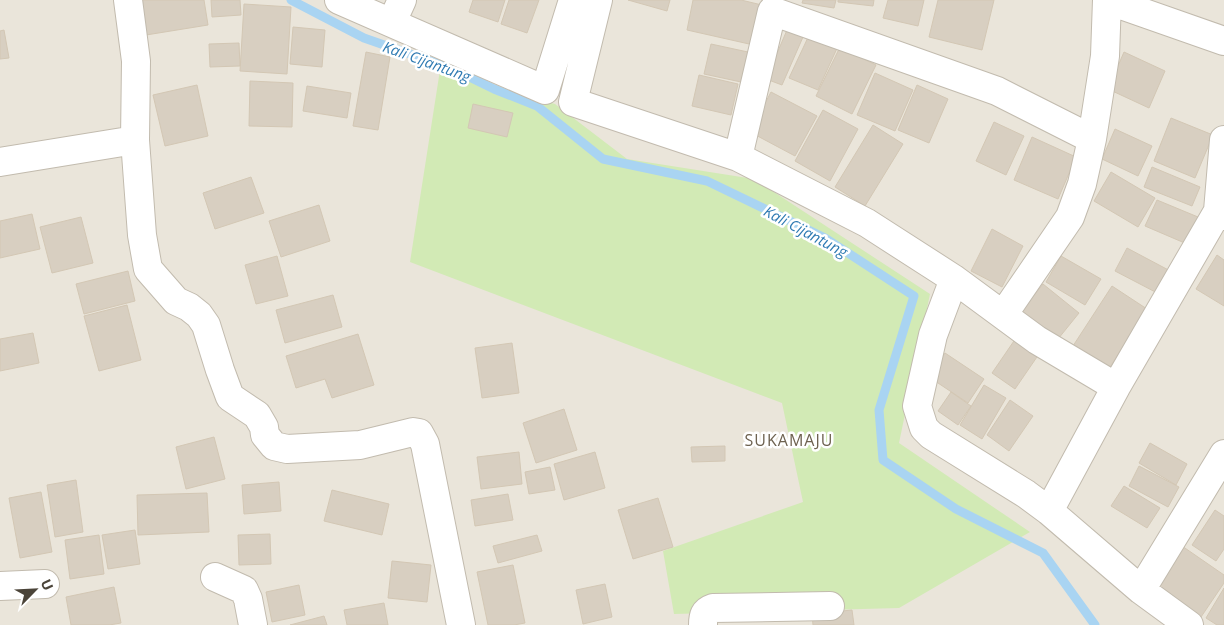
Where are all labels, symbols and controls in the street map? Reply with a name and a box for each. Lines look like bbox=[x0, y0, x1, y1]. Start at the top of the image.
water label: Kali Cijantung bbox=[380, 36, 475, 87]
water label: Kali Cijantung bbox=[761, 201, 852, 262]
district label: SUKAMAJU bbox=[745, 429, 833, 451]
north arrow bbox=[10, 565, 60, 615]
text: U bbox=[36, 576, 58, 593]

